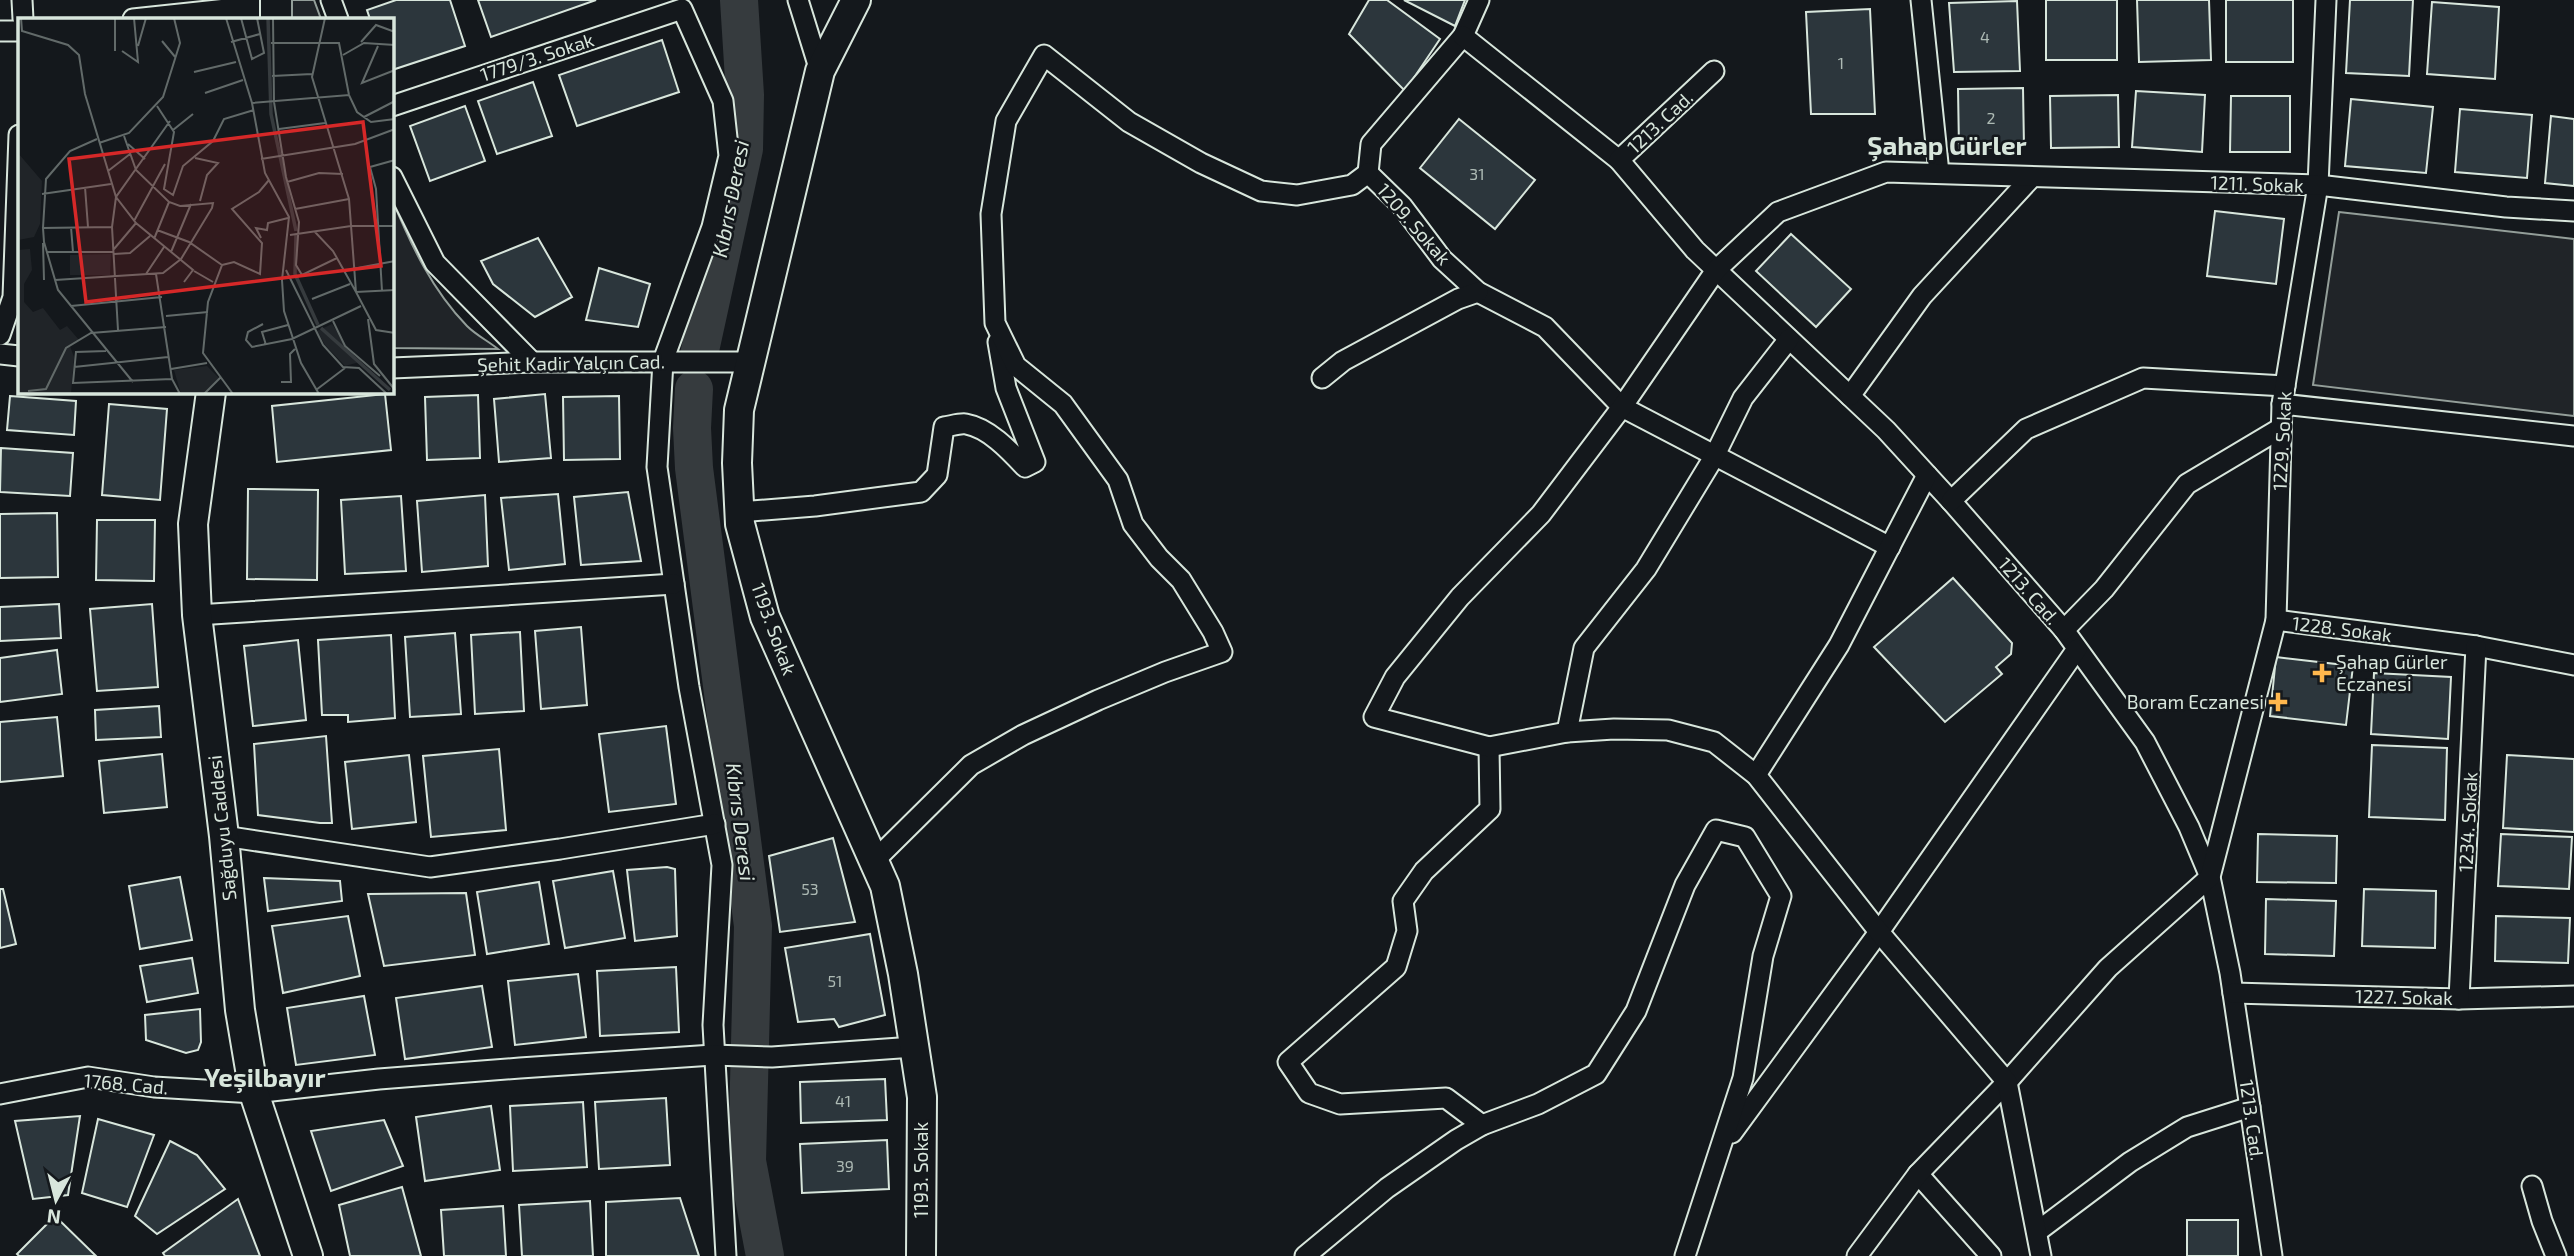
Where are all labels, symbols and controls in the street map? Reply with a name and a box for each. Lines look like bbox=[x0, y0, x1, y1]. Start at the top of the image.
inset map bbox=[18, 18, 394, 394]
street label: 1779/3. Sokak bbox=[477, 27, 597, 86]
house number: 4 bbox=[1980, 27, 1990, 46]
house number: 1 bbox=[1838, 53, 1844, 72]
street label: 1213. Cad. bbox=[1622, 85, 1697, 158]
house number: 2 bbox=[1987, 108, 1996, 127]
district label: Şahap Gürler bbox=[1867, 129, 2027, 162]
water label: Kıbrıs Deresi bbox=[706, 138, 753, 259]
house number: 31 bbox=[1469, 164, 1485, 183]
street label: 1211. Sokak bbox=[2210, 170, 2304, 197]
street label: 1209. Sokak bbox=[1373, 178, 1456, 269]
street label: Şehit Kadir Yalçın Cad. bbox=[477, 349, 665, 377]
street label: 1229. Sokak bbox=[2267, 390, 2296, 491]
street label: 1213. Cad. bbox=[1994, 552, 2065, 629]
street label: 1193. Sokak bbox=[747, 580, 802, 678]
street label: 1228. Sokak bbox=[2291, 611, 2394, 646]
place label: Şahap Gürler Eczanesi bbox=[2336, 650, 2448, 695]
marker: Şahap Gürler Eczanesi bbox=[2314, 665, 2330, 681]
place label: Boram Eczanesi bbox=[2127, 690, 2264, 713]
marker: Boram Eczanesi bbox=[2270, 694, 2286, 710]
street label: Sağduyu Caddesi bbox=[202, 754, 241, 902]
water label: Kıbrıs Deresi bbox=[722, 761, 761, 882]
street label: 1234. Sokak bbox=[2453, 771, 2482, 873]
house number: 53 bbox=[801, 879, 819, 898]
house number: 51 bbox=[828, 971, 842, 990]
street label: 1227. Sokak bbox=[2355, 984, 2453, 1009]
district label: Yeşilbayır bbox=[204, 1061, 326, 1094]
street label: 1768. Cad. bbox=[83, 1068, 169, 1099]
street label: 1213. Cad. bbox=[2235, 1078, 2270, 1162]
house number: 41 bbox=[835, 1091, 851, 1110]
street label: 1193. Sokak bbox=[909, 1121, 932, 1218]
house number: 39 bbox=[836, 1156, 854, 1175]
north arrow bbox=[21, 1165, 91, 1235]
text: N bbox=[46, 1205, 62, 1230]

